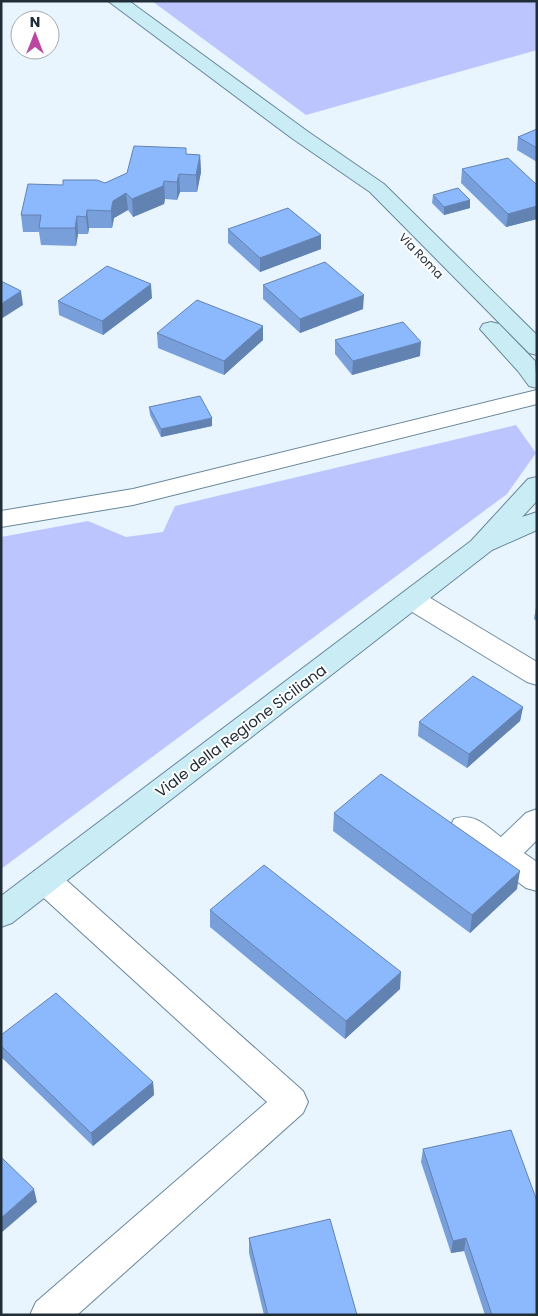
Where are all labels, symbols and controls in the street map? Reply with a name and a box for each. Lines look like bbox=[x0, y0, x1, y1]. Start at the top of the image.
north arrow bbox=[10, 10, 60, 60]
text: N bbox=[30, 12, 40, 32]
street label: Via Roma bbox=[395, 229, 448, 282]
street label: Viale della Regione Siciliana bbox=[151, 659, 331, 802]

